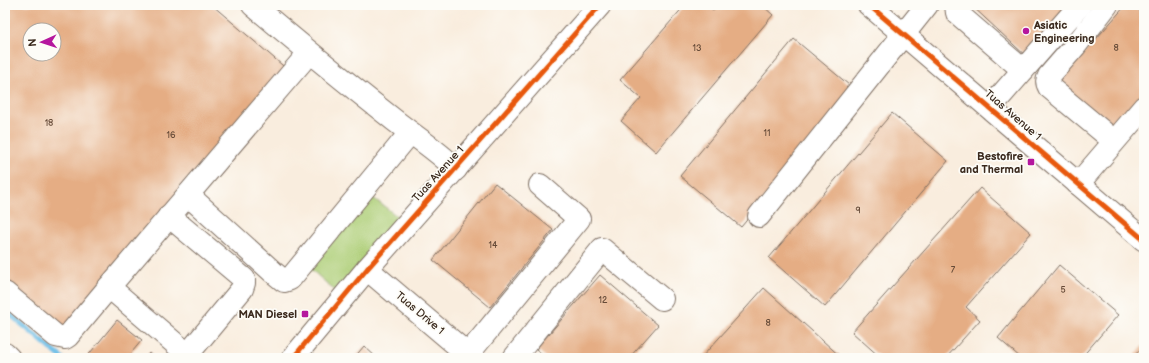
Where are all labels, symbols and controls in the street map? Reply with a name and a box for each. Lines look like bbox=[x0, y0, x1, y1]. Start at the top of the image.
place label: Asiatic Engineering bbox=[1033, 19, 1094, 45]
north arrow bbox=[22, 22, 62, 62]
marker: Asiatic Engineering bbox=[1021, 26, 1031, 36]
text: N bbox=[26, 38, 39, 47]
house number: 13 bbox=[692, 43, 702, 54]
house number: 8 bbox=[1113, 43, 1119, 54]
street label: Tuas Avenue 1 bbox=[982, 87, 1044, 143]
house number: 18 bbox=[45, 118, 53, 129]
house number: 11 bbox=[764, 128, 770, 139]
house number: 16 bbox=[167, 130, 176, 141]
street label: Tuas Avenue 1 bbox=[410, 143, 466, 205]
place label: Bestofire and Thermal bbox=[960, 150, 1023, 176]
marker: Bestofire and Thermal bbox=[1026, 157, 1036, 167]
house number: 9 bbox=[855, 205, 861, 216]
house number: 14 bbox=[489, 240, 498, 251]
house number: 7 bbox=[951, 265, 956, 276]
house number: 5 bbox=[1060, 285, 1066, 296]
street label: Tuas Drive 1 bbox=[393, 289, 447, 337]
house number: 12 bbox=[599, 295, 608, 306]
place label: MAN Diesel bbox=[238, 308, 297, 321]
marker: MAN Diesel bbox=[300, 309, 310, 319]
house number: 8 bbox=[765, 318, 771, 329]

